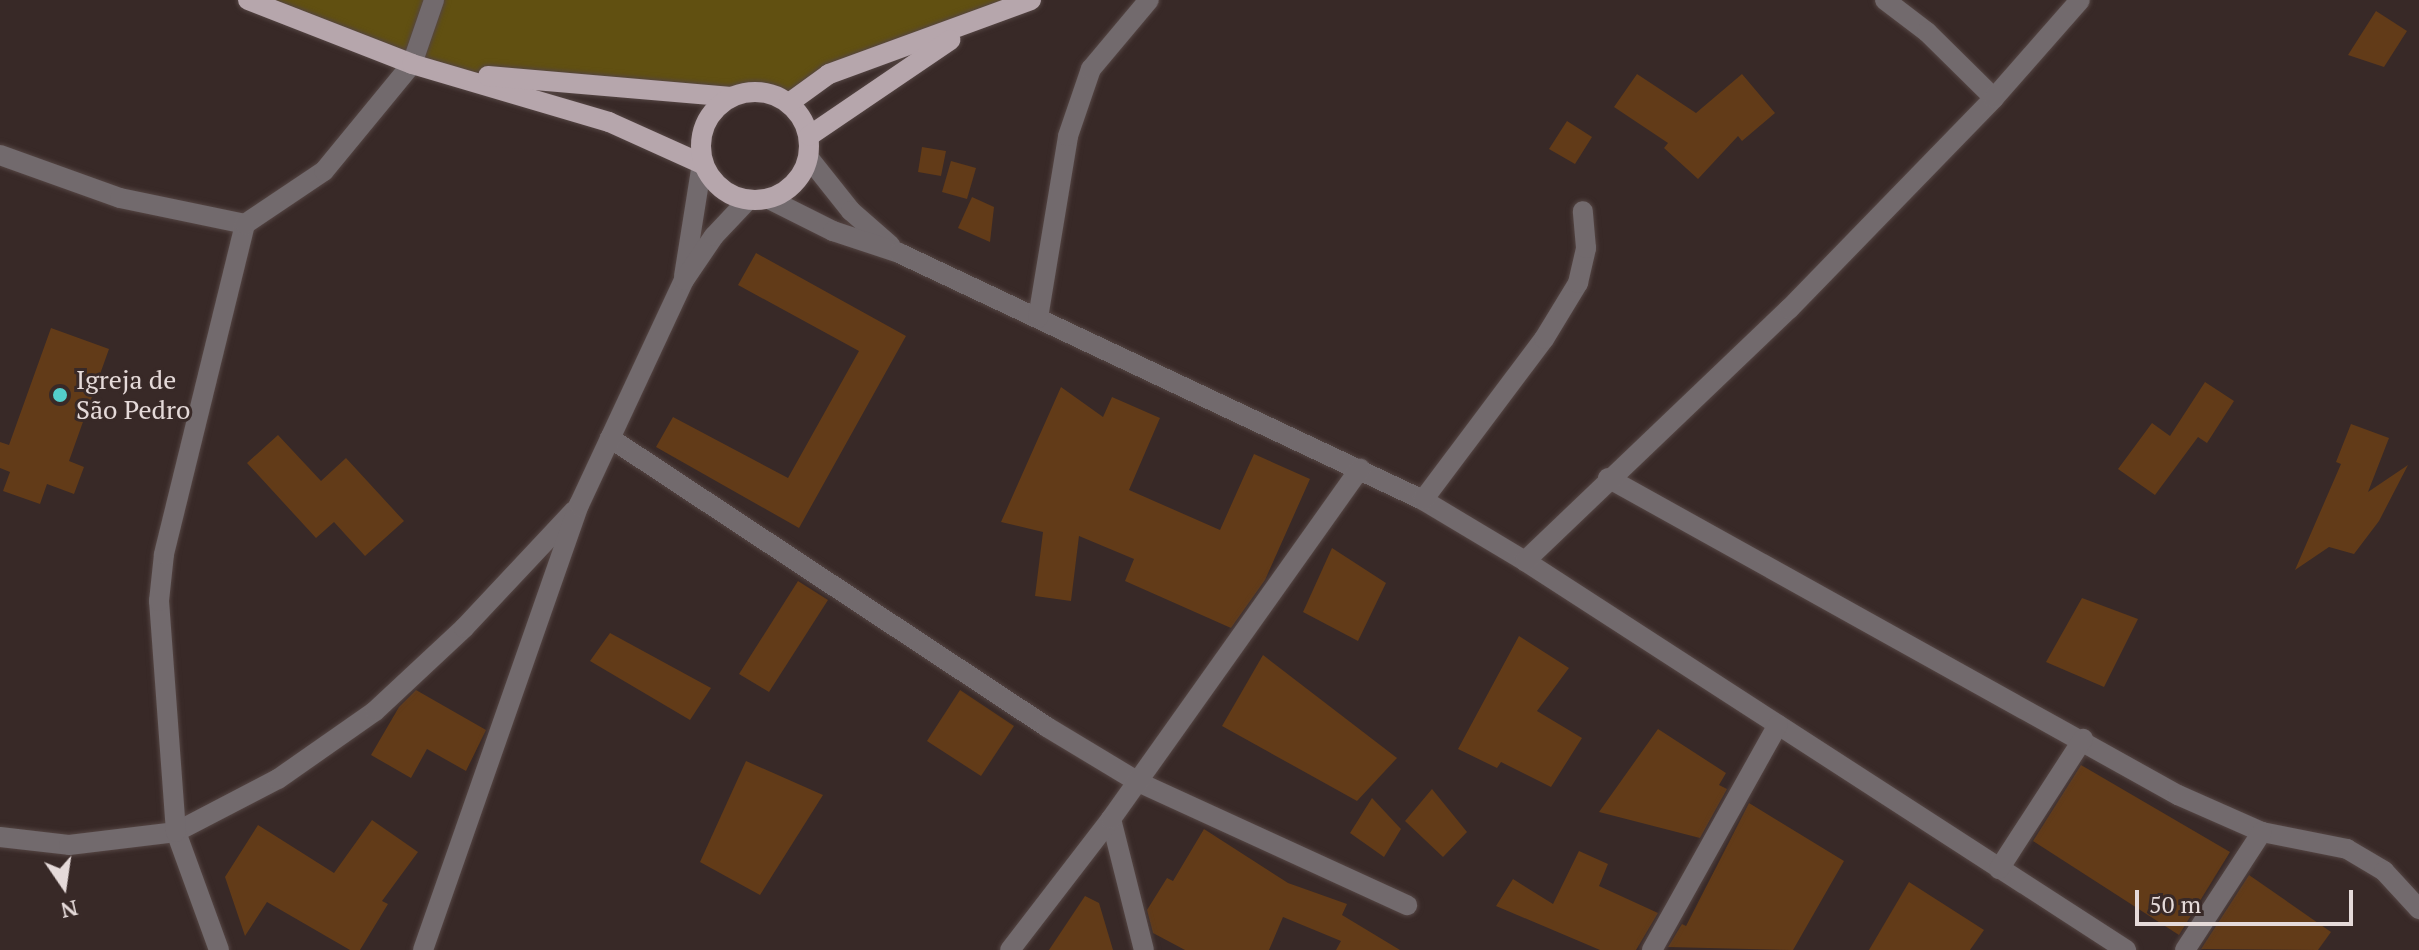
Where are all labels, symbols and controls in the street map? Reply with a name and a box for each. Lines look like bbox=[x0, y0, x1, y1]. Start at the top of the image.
place label: Igreja de São Pedro bbox=[76, 364, 190, 426]
marker: Igreja de São Pedro bbox=[51, 386, 69, 404]
north arrow bbox=[24, 846, 104, 926]
scale bar bbox=[2139, 874, 2357, 924]
text: 50 m bbox=[2149, 888, 2201, 920]
text: N bbox=[58, 894, 81, 926]

